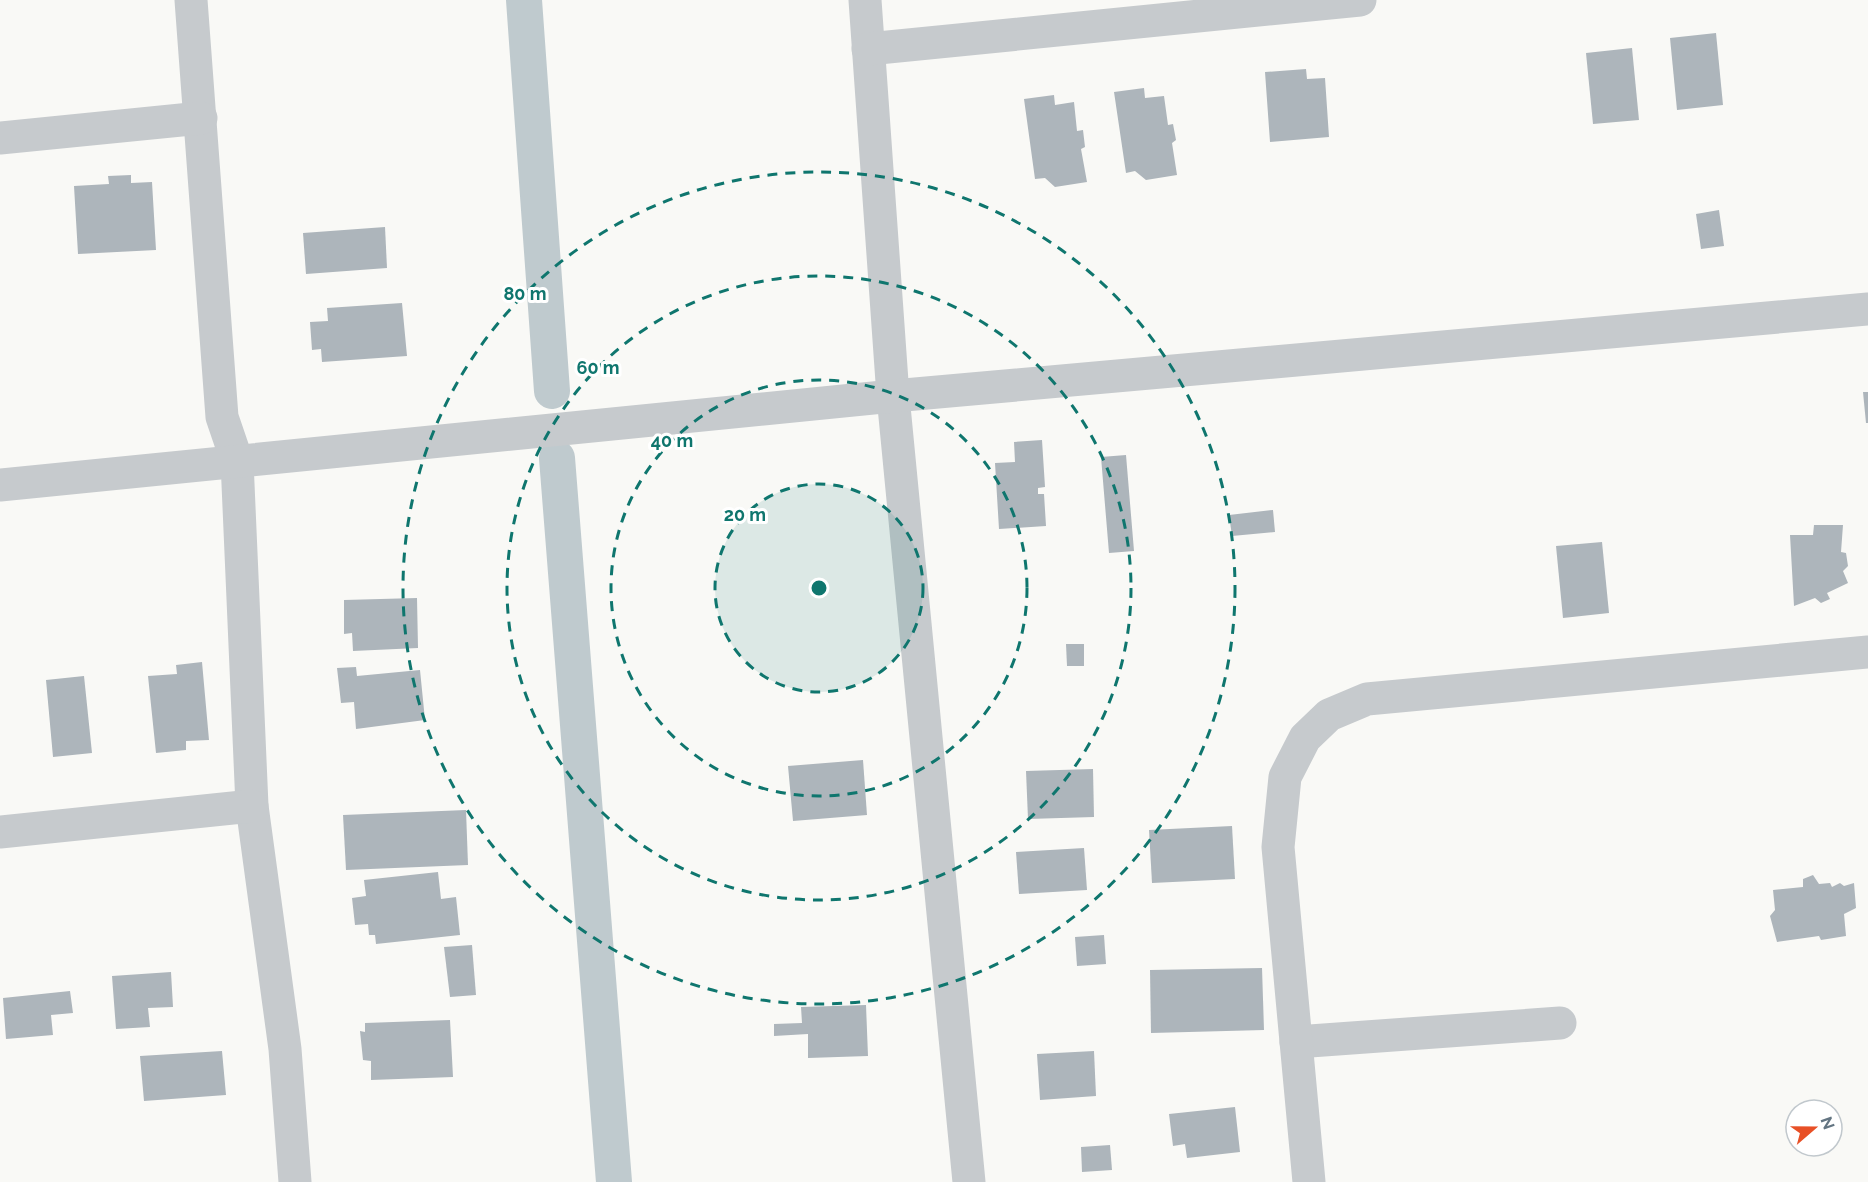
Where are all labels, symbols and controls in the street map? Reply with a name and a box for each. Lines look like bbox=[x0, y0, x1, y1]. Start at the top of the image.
text: 80 m bbox=[503, 283, 547, 304]
text: 60 m bbox=[576, 357, 620, 378]
text: 40 m bbox=[651, 430, 693, 451]
text: 20 m bbox=[724, 504, 766, 525]
centre of rings bbox=[809, 578, 829, 598]
north arrow bbox=[1784, 1098, 1844, 1158]
text: N bbox=[1817, 1114, 1839, 1132]

